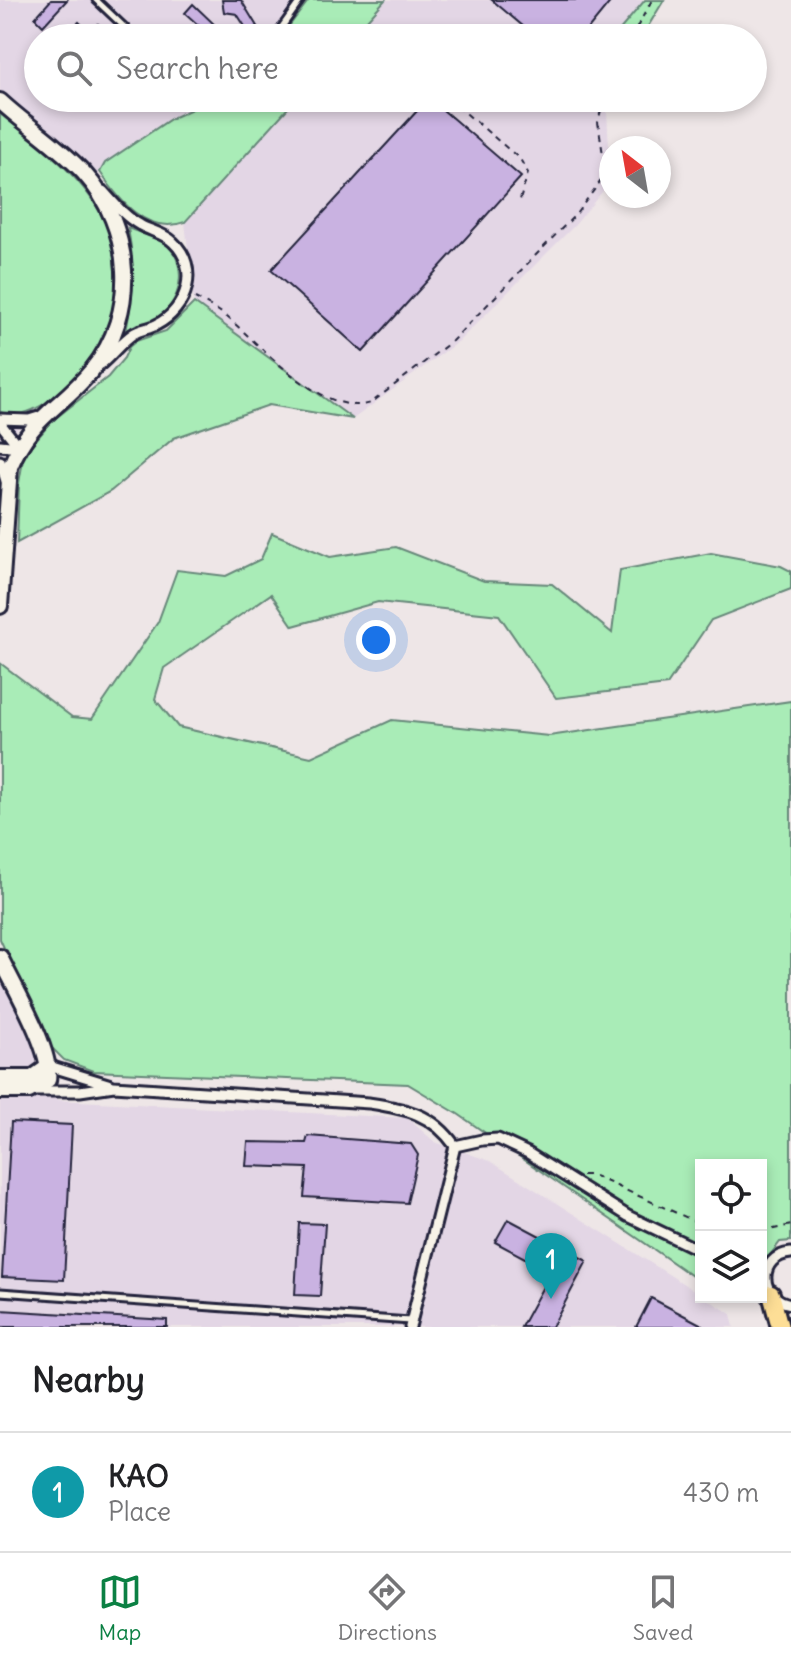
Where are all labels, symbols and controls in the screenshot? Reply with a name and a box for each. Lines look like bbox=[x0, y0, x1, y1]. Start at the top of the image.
search box bbox=[24, 24, 767, 112]
icon: search bbox=[52, 46, 96, 90]
text: Search here bbox=[116, 49, 279, 87]
north arrow bbox=[599, 136, 671, 208]
your location bbox=[356, 620, 396, 660]
map controls bbox=[695, 1159, 767, 1303]
button: locate bbox=[695, 1159, 767, 1231]
button: layers bbox=[695, 1231, 767, 1303]
pin: 1 bbox=[525, 1233, 577, 1299]
text: Nearby bbox=[32, 1358, 145, 1401]
text: KAO bbox=[108, 1457, 169, 1495]
text: 1 bbox=[53, 1476, 63, 1509]
text: 430 m bbox=[683, 1476, 759, 1509]
text: Place bbox=[108, 1495, 171, 1528]
tab: Map bbox=[98, 1570, 142, 1646]
tab: Directions bbox=[338, 1570, 437, 1646]
tab: Saved bbox=[633, 1570, 693, 1646]

